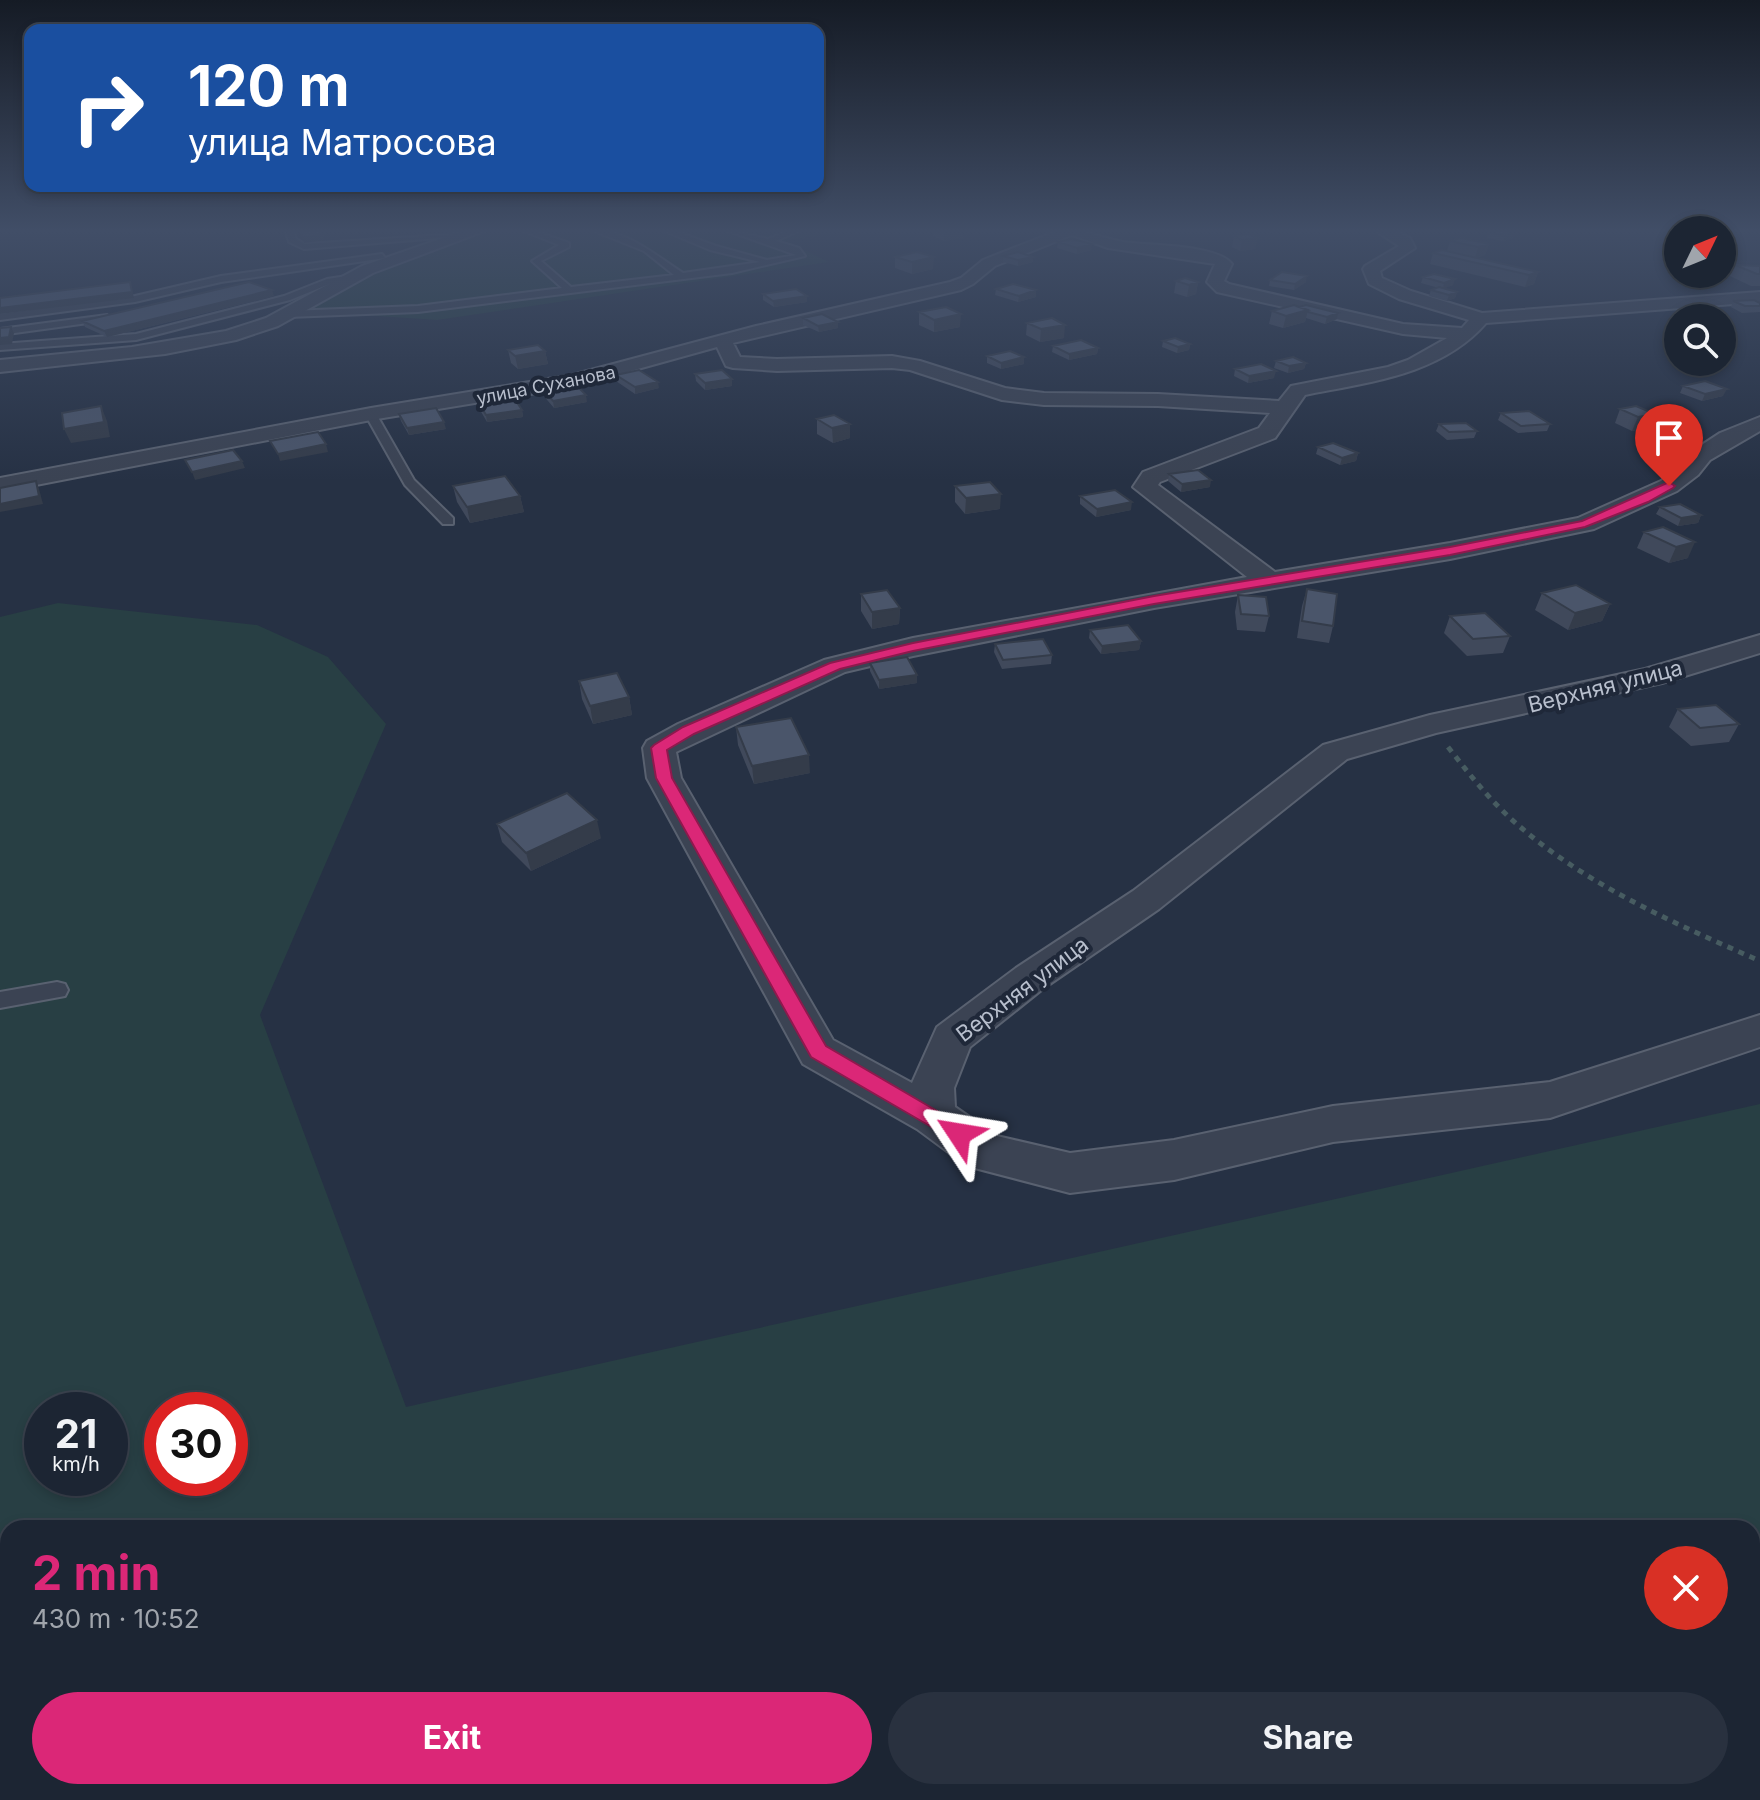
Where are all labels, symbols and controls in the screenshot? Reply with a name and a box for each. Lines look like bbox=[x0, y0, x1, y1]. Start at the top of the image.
text: 120 m bbox=[188, 52, 350, 120]
icon: right bbox=[56, 56, 160, 160]
text: улица Матросова bbox=[188, 120, 497, 164]
north arrow bbox=[1664, 216, 1736, 288]
map controls bbox=[1664, 216, 1736, 376]
button: search bbox=[1664, 304, 1736, 376]
street label: улица Суханова bbox=[475, 361, 617, 409]
pin bbox=[1635, 404, 1703, 486]
icon: arrive bbox=[1647, 416, 1691, 460]
street label: Верхняя улица bbox=[1525, 654, 1685, 718]
street label: Верхняя улица bbox=[951, 931, 1093, 1047]
position arrow bbox=[917, 1092, 1001, 1176]
speed limit sign: 30 bbox=[144, 1392, 248, 1496]
text: 21 bbox=[55, 1409, 97, 1458]
text: km/h bbox=[52, 1452, 100, 1476]
text: 2 min bbox=[32, 1543, 160, 1602]
button: close bbox=[1644, 1546, 1728, 1630]
text: 430 m · 10:52 bbox=[32, 1603, 200, 1634]
button: Exit bbox=[32, 1692, 872, 1784]
button: Share bbox=[888, 1692, 1728, 1784]

